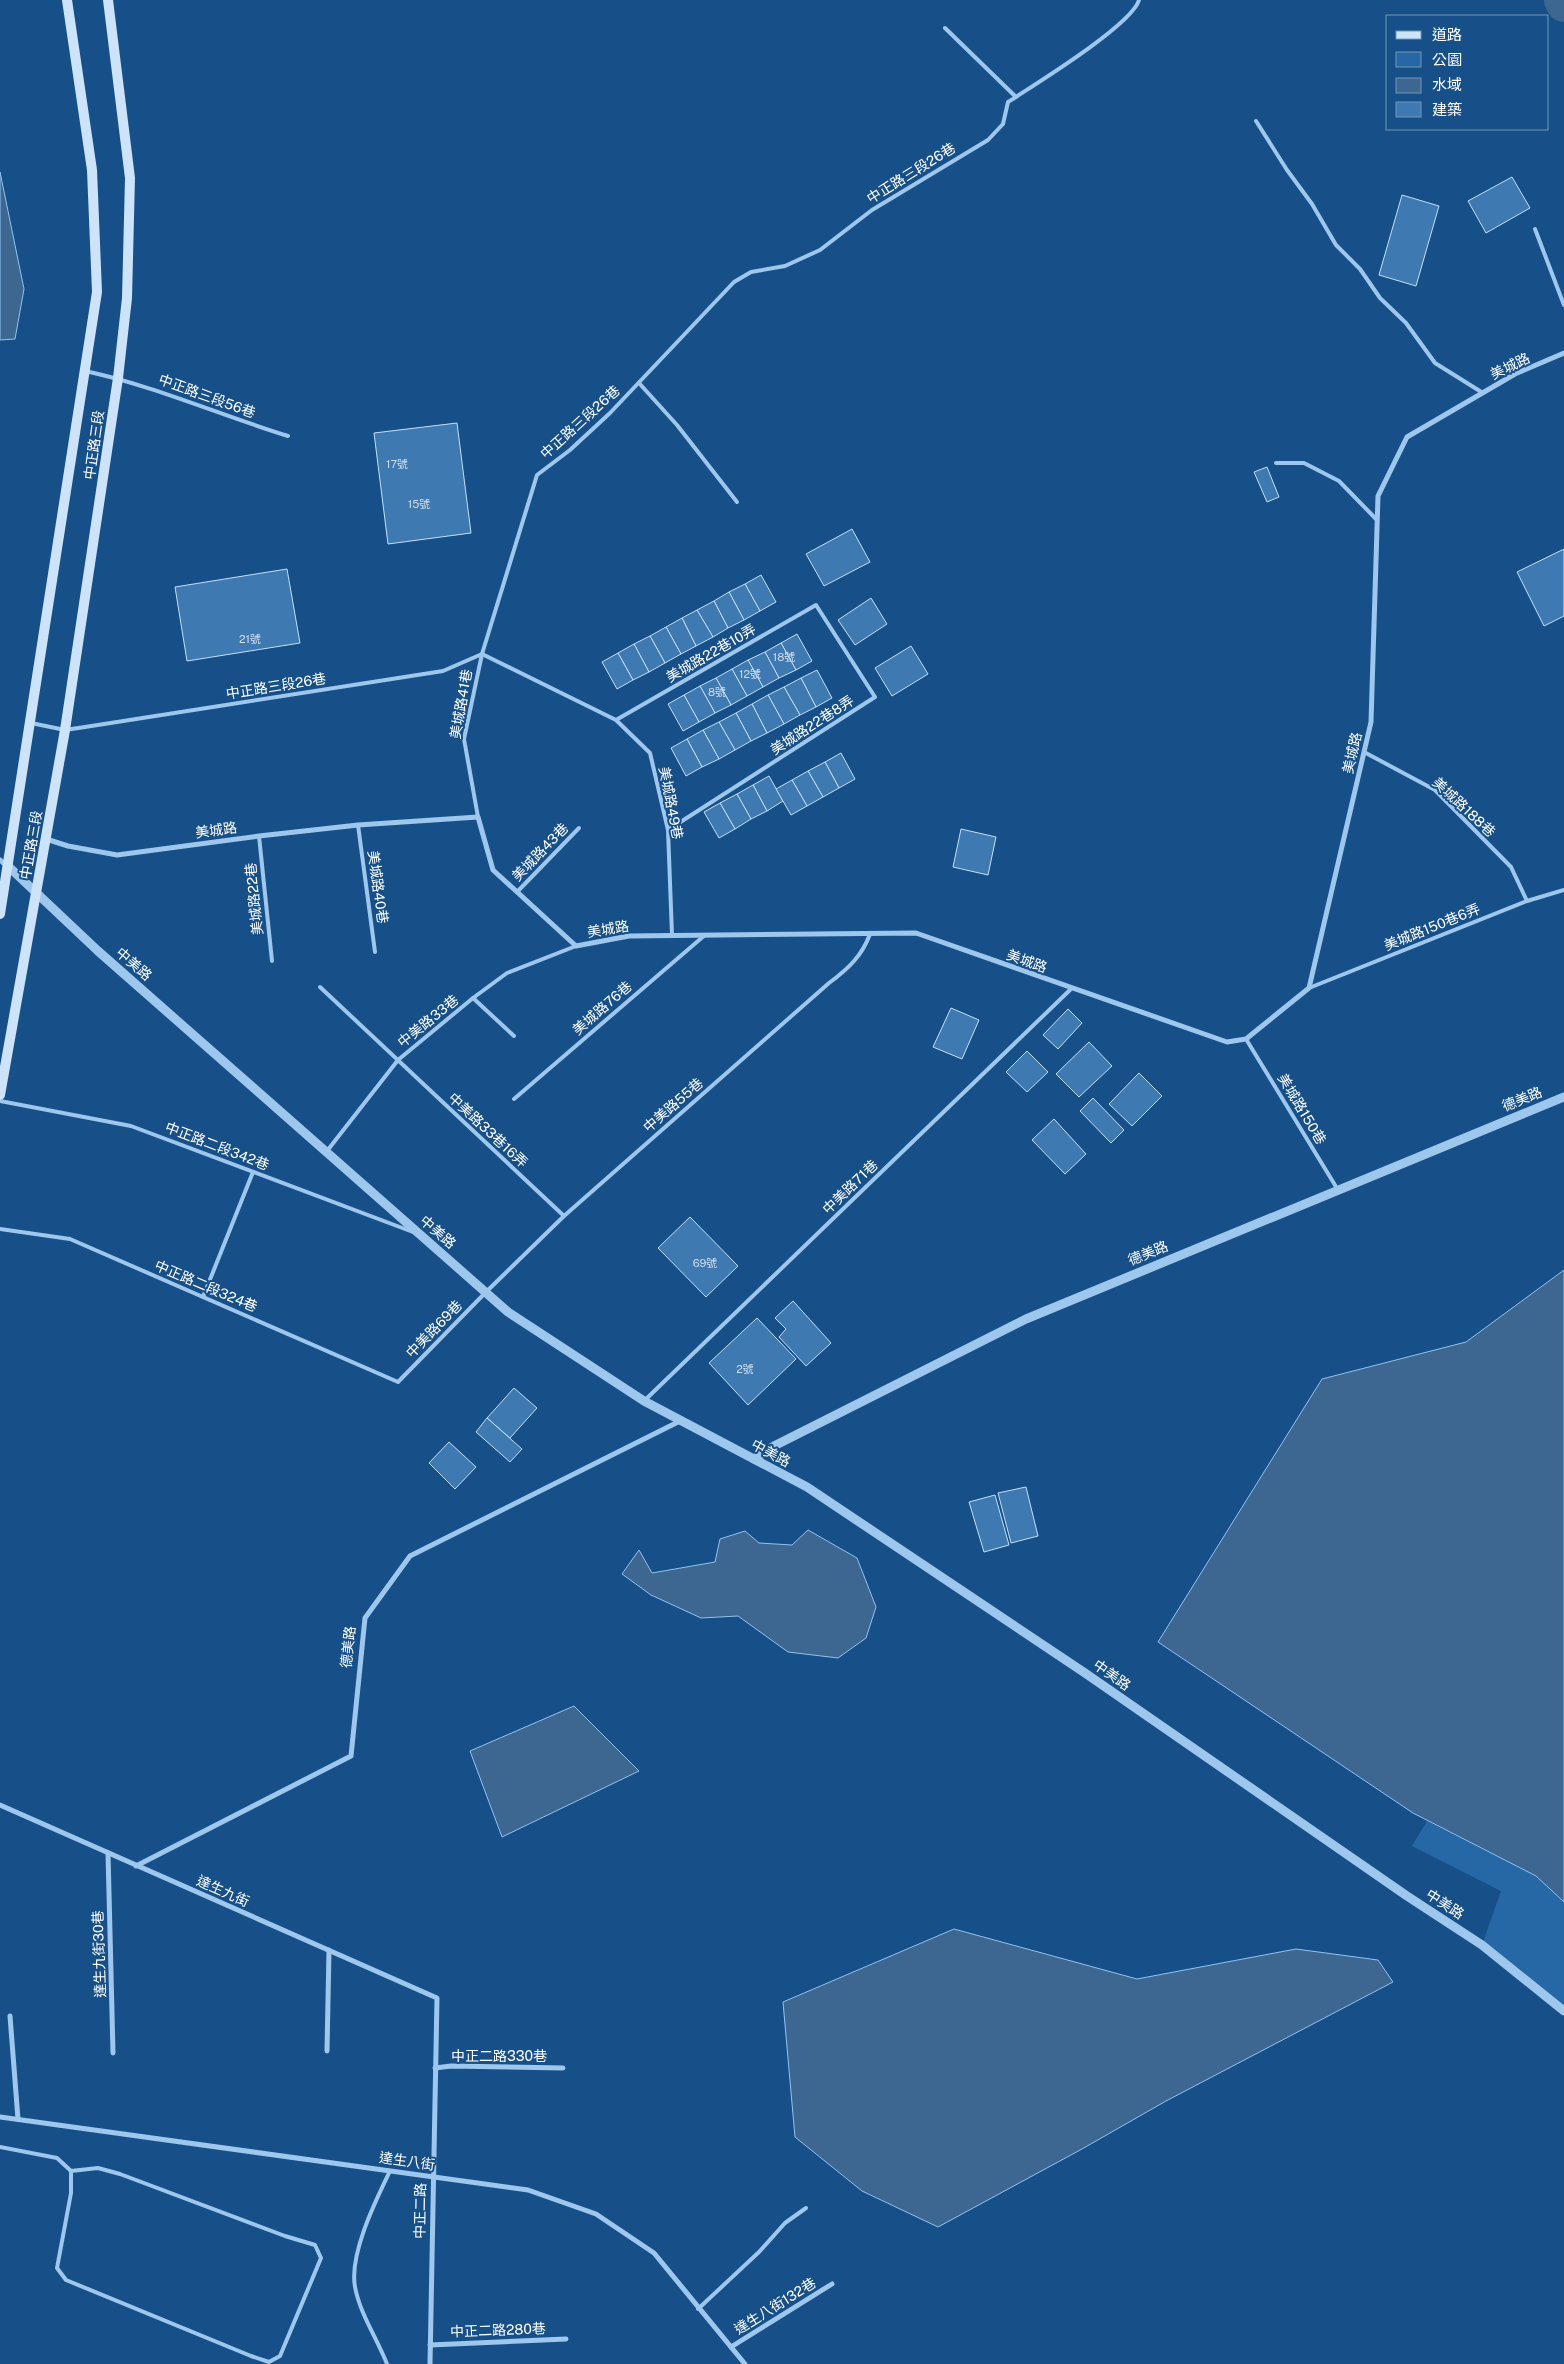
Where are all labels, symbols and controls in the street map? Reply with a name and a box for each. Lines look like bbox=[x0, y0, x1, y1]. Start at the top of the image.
legend bbox=[1386, 15, 1549, 130]
text: 道路 bbox=[1432, 26, 1462, 43]
text: 公園 bbox=[1432, 51, 1462, 68]
text: 水域 bbox=[1432, 76, 1462, 93]
text: 建築 bbox=[1432, 101, 1462, 118]
street label: 中正路三段26巷 bbox=[864, 139, 958, 207]
street label: 美城路 bbox=[1488, 350, 1532, 382]
street label: 中正路三段56巷 bbox=[156, 371, 258, 421]
street label: 中正路三段26巷 bbox=[537, 382, 623, 462]
street label: 中正路三段 bbox=[81, 409, 107, 481]
house number: 17號 bbox=[386, 458, 408, 470]
house number: 15號 bbox=[408, 498, 430, 510]
street label: 美城路22巷10弄 bbox=[663, 621, 759, 685]
house number: 21號 bbox=[239, 633, 261, 645]
house number: 18號 bbox=[773, 651, 795, 663]
street label: 美城路41巷 bbox=[447, 668, 475, 740]
house number: 12號 bbox=[739, 668, 761, 680]
street label: 中正路三段26巷 bbox=[225, 670, 327, 702]
house number: 8號 bbox=[708, 686, 726, 698]
street label: 美城路22巷8弄 bbox=[767, 692, 857, 758]
street label: 美城路 bbox=[1339, 731, 1365, 775]
street label: 美城路49巷 bbox=[656, 765, 686, 841]
street label: 美城路188巷 bbox=[1429, 774, 1499, 840]
street label: 中正路三段 bbox=[17, 809, 45, 881]
street label: 美城路 bbox=[194, 819, 238, 841]
street label: 美城路43巷 bbox=[509, 820, 571, 884]
street label: 美城路40巷 bbox=[365, 850, 391, 924]
street label: 美城路22巷 bbox=[242, 862, 266, 936]
street label: 美城路150巷6弄 bbox=[1382, 900, 1482, 954]
street label: 美城路 bbox=[586, 918, 630, 940]
street label: 中美路 bbox=[113, 944, 155, 984]
street label: 美城路 bbox=[1005, 946, 1049, 976]
street label: 美城路76巷 bbox=[569, 978, 635, 1038]
street label: 中美路33巷 bbox=[394, 992, 462, 1050]
street label: 美城路150巷 bbox=[1275, 1071, 1329, 1147]
street label: 中美路55巷 bbox=[640, 1075, 706, 1135]
street label: 德美路 bbox=[1500, 1084, 1544, 1114]
street label: 中美路33巷16弄 bbox=[445, 1089, 531, 1171]
street label: 中正路二段342巷 bbox=[163, 1119, 271, 1173]
street label: 中美路71巷 bbox=[819, 1157, 881, 1217]
street label: 中美路 bbox=[417, 1212, 459, 1252]
street label: 德美路 bbox=[1126, 1238, 1170, 1268]
street label: 中正路二段324巷 bbox=[152, 1257, 260, 1315]
house number: 69號 bbox=[693, 1257, 717, 1269]
street label: 中美路69巷 bbox=[403, 1297, 465, 1361]
house number: 2號 bbox=[736, 1363, 754, 1375]
street label: 中美路 bbox=[749, 1436, 793, 1470]
street label: 德美路 bbox=[338, 1625, 358, 1669]
street label: 中美路 bbox=[1090, 1656, 1134, 1694]
street label: 達生九街 bbox=[194, 1872, 252, 1910]
street label: 中美路 bbox=[1423, 1886, 1467, 1922]
street label: 達生九街30巷 bbox=[89, 1910, 109, 1998]
street label: 中正二路330巷 bbox=[451, 2048, 547, 2064]
street label: 達生八街 bbox=[378, 2149, 436, 2173]
street label: 中正二路 bbox=[412, 2183, 428, 2239]
street label: 達生八街132巷 bbox=[731, 2275, 819, 2337]
street label: 中正二路280巷 bbox=[450, 2320, 546, 2340]

